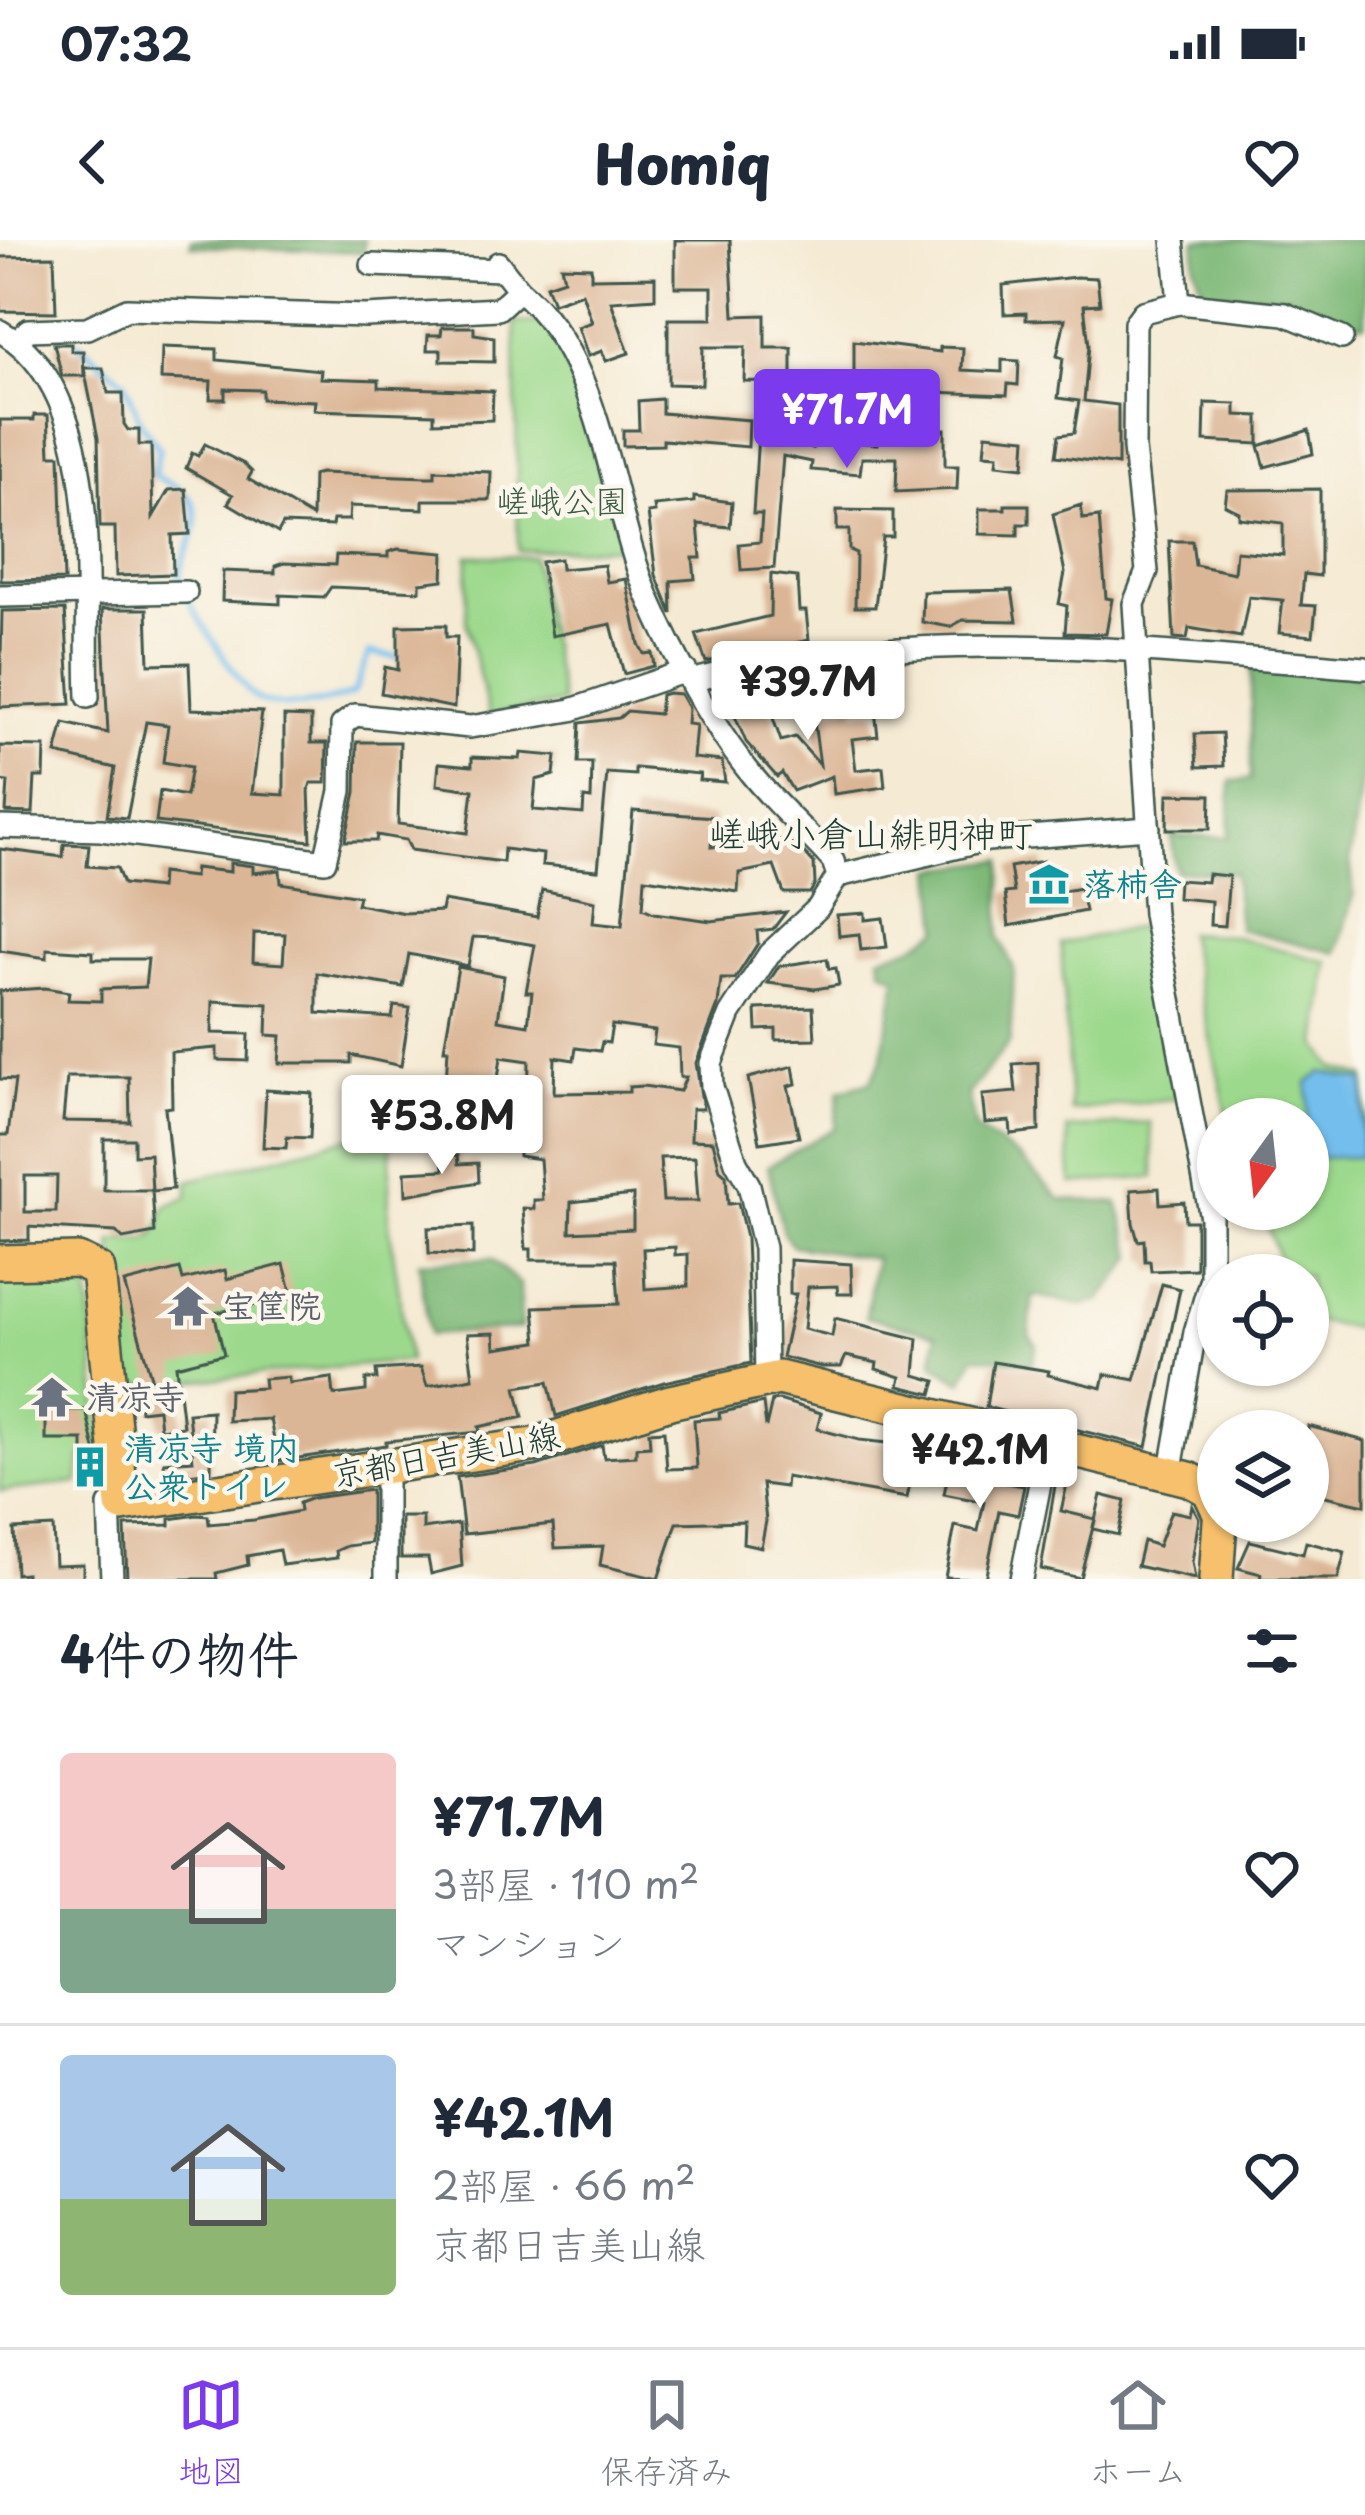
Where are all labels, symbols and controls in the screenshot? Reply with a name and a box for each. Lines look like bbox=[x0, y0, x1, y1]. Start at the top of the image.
text: 07:32 bbox=[60, 8, 192, 76]
text: Homiq bbox=[595, 122, 770, 203]
icon: back bbox=[60, 129, 126, 195]
icon: heart bbox=[1239, 129, 1305, 195]
pin: ¥71.7M bbox=[749, 369, 945, 471]
text: ¥71.7M bbox=[781, 378, 913, 437]
park label: 嵯峨公園 bbox=[496, 474, 628, 524]
pin: ¥39.7M bbox=[710, 641, 906, 743]
text: ¥39.7M bbox=[739, 650, 877, 709]
district label: 嵯峨小倉山緋明神町 bbox=[709, 805, 1033, 859]
place label: 落柿舎 bbox=[1083, 857, 1182, 907]
museum icon: 落柿舎 bbox=[1026, 861, 1072, 907]
pin: ¥53.8M bbox=[344, 1075, 540, 1177]
text: ¥53.8M bbox=[369, 1084, 515, 1143]
north arrow bbox=[1197, 1098, 1329, 1230]
map controls bbox=[1197, 1098, 1329, 1542]
button: locate bbox=[1197, 1254, 1329, 1386]
place label: 宝筐院 bbox=[222, 1279, 321, 1329]
temple icon: 宝筐院 bbox=[165, 1283, 211, 1329]
place label: 清凉寺 bbox=[86, 1370, 185, 1420]
temple icon: 清凉寺 bbox=[29, 1374, 75, 1420]
street label: 京都日吉美山線 bbox=[328, 1408, 564, 1498]
pin: ¥42.1M bbox=[882, 1409, 1078, 1511]
button: layers bbox=[1197, 1410, 1329, 1542]
text: ¥42.1M bbox=[910, 1418, 1050, 1477]
place label: 清凉寺 境内 公衆トイレ bbox=[124, 1421, 300, 1509]
building icon: 清凉寺 境内 公衆トイレ bbox=[67, 1444, 113, 1490]
text: 4件の物件 bbox=[60, 1613, 299, 1690]
icon: filters bbox=[1239, 1618, 1305, 1684]
text: ¥71.7M bbox=[432, 1776, 605, 1853]
icon: home bbox=[156, 1801, 300, 1945]
icon: heart bbox=[1239, 1840, 1305, 1906]
text: 3部屋 · 110 m² bbox=[432, 1853, 699, 1912]
text: マンション bbox=[432, 1912, 625, 1971]
text: ¥42.1M bbox=[432, 2077, 615, 2154]
icon: home bbox=[156, 2103, 300, 2247]
icon: heart bbox=[1239, 2142, 1305, 2208]
text: 2部屋 · 66 m² bbox=[432, 2154, 696, 2213]
text: 京都日吉美山線 bbox=[432, 2213, 705, 2272]
tab: 地図 bbox=[178, 2372, 244, 2494]
tab: 保存済み bbox=[601, 2372, 733, 2494]
tab: ホーム bbox=[1089, 2372, 1187, 2494]

